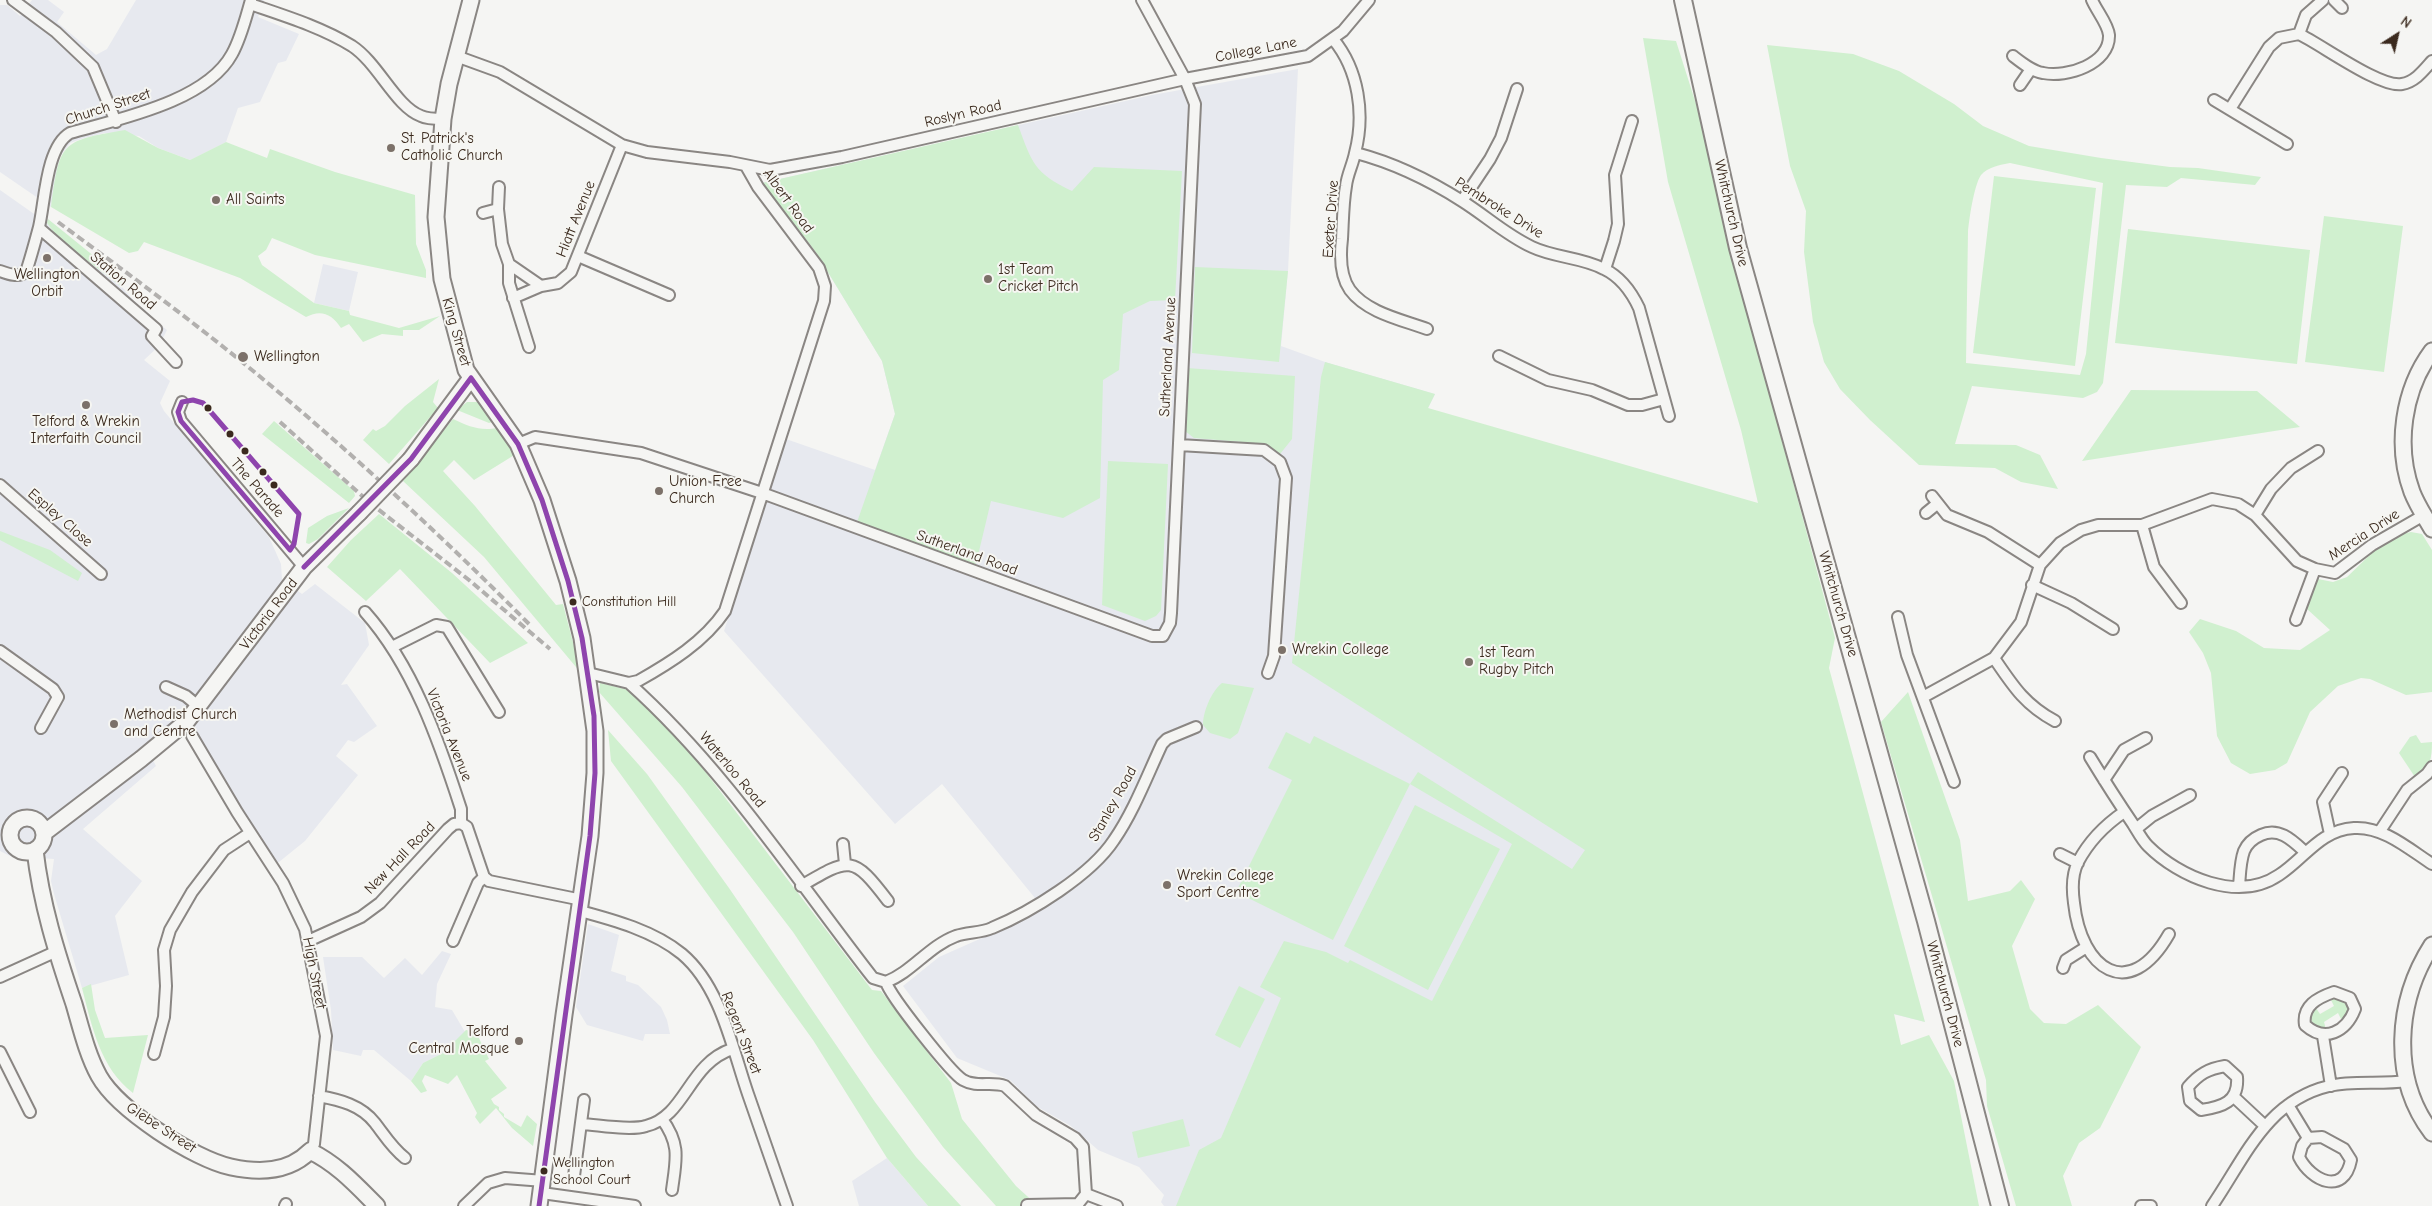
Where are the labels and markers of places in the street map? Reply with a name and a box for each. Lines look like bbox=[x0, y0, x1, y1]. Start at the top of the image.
place label: St. Patrick's Catholic Church bbox=[401, 130, 503, 165]
marker: St. Patrick's Catholic Church bbox=[385, 142, 397, 154]
place label: All Saints bbox=[226, 191, 285, 209]
marker: All Saints bbox=[210, 194, 222, 206]
marker: Wellington Orbit bbox=[41, 252, 53, 264]
place label: 1st Team Cricket Pitch bbox=[998, 261, 1078, 296]
place label: Wellington Orbit bbox=[14, 266, 80, 301]
marker: 1st Team Cricket Pitch bbox=[982, 273, 994, 285]
place label: Wellington bbox=[254, 348, 320, 366]
marker: Wellington bbox=[236, 350, 250, 364]
marker: Telford & Wrekin Interfaith Council bbox=[80, 399, 92, 411]
unlabelled marker bbox=[203, 403, 213, 413]
place label: Telford & Wrekin Interfaith Council bbox=[31, 413, 141, 448]
unlabelled marker bbox=[225, 429, 235, 439]
unlabelled marker bbox=[240, 446, 250, 456]
unlabelled marker bbox=[258, 467, 268, 477]
place label: Union Free Church bbox=[669, 473, 742, 508]
unlabelled marker bbox=[269, 480, 279, 490]
marker: Union Free Church bbox=[653, 485, 665, 497]
place label: Constitution Hill bbox=[582, 594, 676, 610]
marker: Constitution Hill bbox=[568, 597, 578, 607]
place label: Wrekin College bbox=[1292, 641, 1389, 659]
marker: Wrekin College bbox=[1276, 644, 1288, 656]
place label: 1st Team Rugby Pitch bbox=[1479, 644, 1554, 679]
marker: 1st Team Rugby Pitch bbox=[1463, 656, 1475, 668]
place label: Methodist Church and Centre bbox=[124, 706, 237, 741]
marker: Methodist Church and Centre bbox=[108, 718, 120, 730]
place label: Wrekin College Sport Centre bbox=[1177, 867, 1274, 902]
marker: Wrekin College Sport Centre bbox=[1161, 879, 1173, 891]
place label: Telford Central Mosque bbox=[408, 1023, 509, 1058]
marker: Telford Central Mosque bbox=[513, 1035, 525, 1047]
place label: Wellington School Court bbox=[553, 1155, 630, 1188]
marker: Wellington School Court bbox=[539, 1166, 549, 1176]

